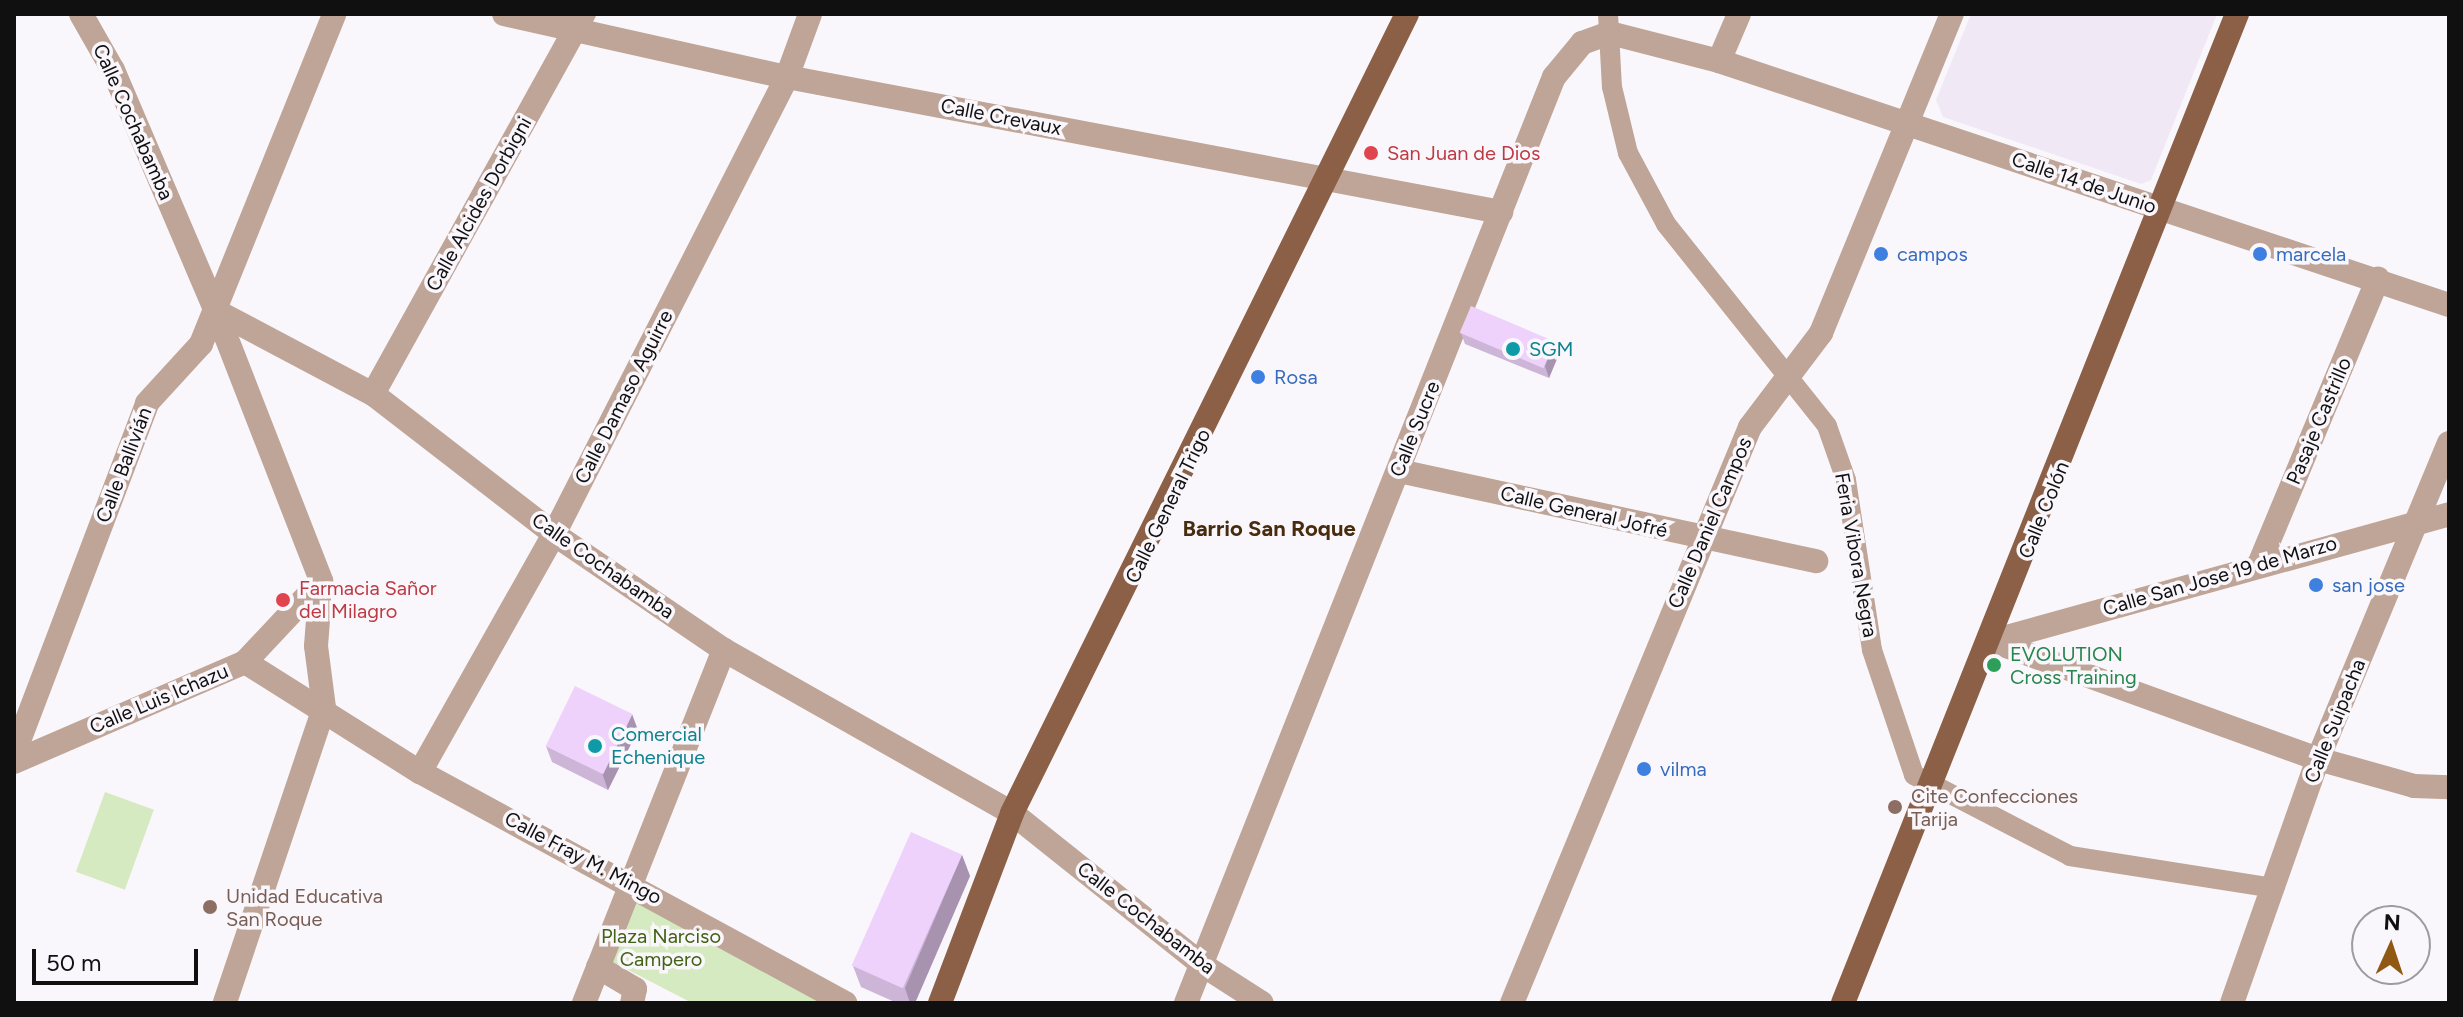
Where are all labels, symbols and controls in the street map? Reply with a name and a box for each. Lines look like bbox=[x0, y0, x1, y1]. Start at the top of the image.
street label: Calle Cochabamba bbox=[88, 40, 178, 204]
street label: Calle Crevaux bbox=[939, 94, 1063, 140]
street label: Calle Alcides Dorbigni bbox=[421, 113, 537, 295]
place label: San Juan de Dios bbox=[1387, 141, 1540, 165]
marker: San Juan de Dios bbox=[1362, 144, 1380, 162]
street label: Calle 14 de Junio bbox=[2009, 147, 2159, 219]
place label: campos bbox=[1897, 242, 1968, 266]
place label: marcela bbox=[2276, 242, 2346, 266]
marker: campos bbox=[1872, 245, 1890, 263]
marker: marcela bbox=[2251, 245, 2269, 263]
street label: Calle Damaso Aguirre bbox=[570, 306, 678, 488]
place label: SGM bbox=[1529, 337, 1573, 361]
marker: SGM bbox=[1504, 340, 1522, 358]
street label: Pasaje Castrillo bbox=[2281, 354, 2357, 488]
place label: Rosa bbox=[1274, 365, 1318, 389]
marker: Rosa bbox=[1249, 368, 1267, 386]
street label: Calle Sucre bbox=[1385, 378, 1445, 480]
street label: Calle Ballivián bbox=[91, 404, 157, 526]
street label: Calle General Trigo bbox=[1120, 425, 1216, 587]
street label: Calle Daniel Campos bbox=[1663, 434, 1757, 612]
street label: Calle Colón bbox=[2014, 458, 2074, 562]
street label: Feria Vibora Negra bbox=[1830, 471, 1882, 639]
street label: Calle General Jofré bbox=[1498, 481, 1670, 543]
street label: Calle Cochabamba bbox=[527, 508, 679, 624]
district label: Barrio San Roque bbox=[1182, 516, 1356, 542]
street label: Calle San Jose 19 de Marzo bbox=[2100, 531, 2340, 621]
place label: san jose bbox=[2332, 573, 2405, 597]
place label: Farmacia Sañor del Milagro bbox=[299, 576, 437, 623]
marker: san jose bbox=[2307, 576, 2325, 594]
marker: Farmacia Sañor del Milagro bbox=[274, 591, 292, 609]
place label: EVOLUTION Cross Training bbox=[2010, 642, 2137, 689]
marker: EVOLUTION Cross Training bbox=[1985, 656, 2003, 674]
street label: Calle Suipacha bbox=[2299, 656, 2371, 786]
street label: Calle Luis Ichazu bbox=[86, 659, 232, 739]
place label: Comercial Echenique bbox=[611, 722, 705, 769]
marker: Comercial Echenique bbox=[586, 737, 604, 755]
place label: vilma bbox=[1660, 757, 1707, 781]
marker: vilma bbox=[1635, 760, 1653, 778]
place label: Cite Confecciones Tarija bbox=[1911, 784, 2078, 831]
marker: Cite Confecciones Tarija bbox=[1886, 798, 1904, 816]
street label: Calle Fray M. Mingo bbox=[500, 806, 666, 910]
street label: Calle Cochabamba bbox=[1072, 857, 1220, 979]
place label: Unidad Educativa San Roque bbox=[226, 884, 383, 931]
marker: Unidad Educativa San Roque bbox=[201, 898, 219, 916]
north arrow bbox=[2351, 905, 2431, 985]
text: N bbox=[2383, 909, 2401, 936]
park label: Plaza Narciso Campero bbox=[601, 924, 721, 971]
scale bar bbox=[36, 933, 202, 983]
text: 50 m bbox=[46, 948, 102, 977]

